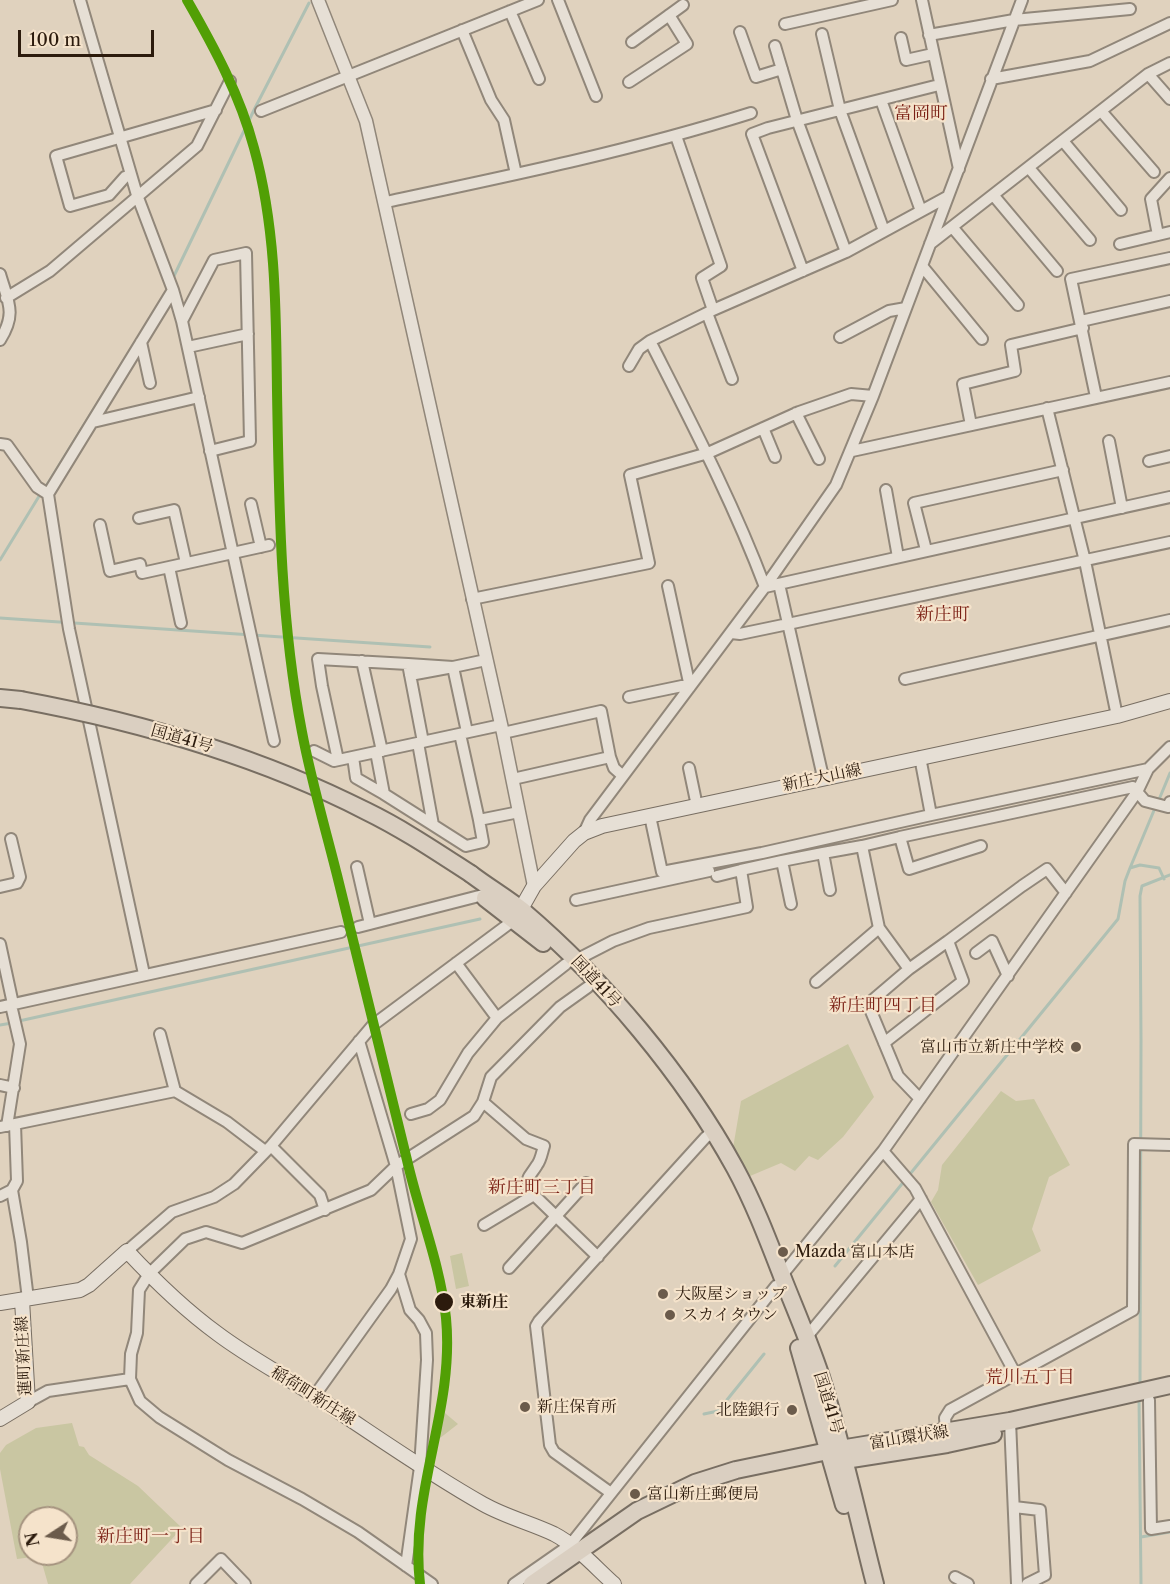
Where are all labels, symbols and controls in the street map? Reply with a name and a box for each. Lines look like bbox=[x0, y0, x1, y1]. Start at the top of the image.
scale bar bbox=[21, 18, 158, 56]
text: 100 m bbox=[29, 29, 81, 51]
district label: 富岡町 bbox=[894, 103, 948, 125]
district label: 新庄町 bbox=[916, 604, 970, 626]
street label: 国道41号 bbox=[149, 721, 215, 757]
street label: 新庄大山線 bbox=[781, 760, 863, 796]
street label: 国道41号 bbox=[567, 952, 625, 1012]
district label: 新庄町四丁目 bbox=[829, 995, 937, 1017]
place label: 富山市立新庄中学校 bbox=[920, 1037, 1064, 1057]
marker: 富山市立新庄中学校 bbox=[1069, 1040, 1083, 1054]
district label: 新庄町三丁目 bbox=[488, 1177, 596, 1199]
place label: Mazda 富山本店 bbox=[795, 1242, 914, 1262]
marker: Mazda 富山本店 bbox=[776, 1245, 790, 1259]
place label: 大阪屋ショップ bbox=[675, 1284, 787, 1304]
marker: 大阪屋ショップ bbox=[656, 1287, 670, 1301]
marker: 東新庄 bbox=[433, 1291, 455, 1313]
place label: 東新庄 bbox=[460, 1292, 508, 1312]
place label: スカイタウン bbox=[682, 1305, 778, 1325]
marker: スカイタウン bbox=[663, 1308, 677, 1322]
street label: 蓮町新庄線 bbox=[12, 1316, 36, 1396]
street label: 稲荷町新庄線 bbox=[267, 1362, 359, 1430]
district label: 荒川五丁目 bbox=[985, 1367, 1075, 1389]
street label: 国道41号 bbox=[809, 1370, 847, 1436]
place label: 新庄保育所 bbox=[537, 1397, 617, 1417]
marker: 新庄保育所 bbox=[518, 1400, 532, 1414]
place label: 北陸銀行 bbox=[716, 1400, 780, 1420]
marker: 北陸銀行 bbox=[785, 1403, 799, 1417]
street label: 富山環状線 bbox=[868, 1422, 950, 1454]
place label: 富山新庄郵便局 bbox=[647, 1484, 759, 1504]
marker: 富山新庄郵便局 bbox=[628, 1487, 642, 1501]
north arrow bbox=[18, 1506, 78, 1566]
district label: 新庄町一丁目 bbox=[97, 1526, 205, 1548]
text: N bbox=[21, 1530, 44, 1548]

